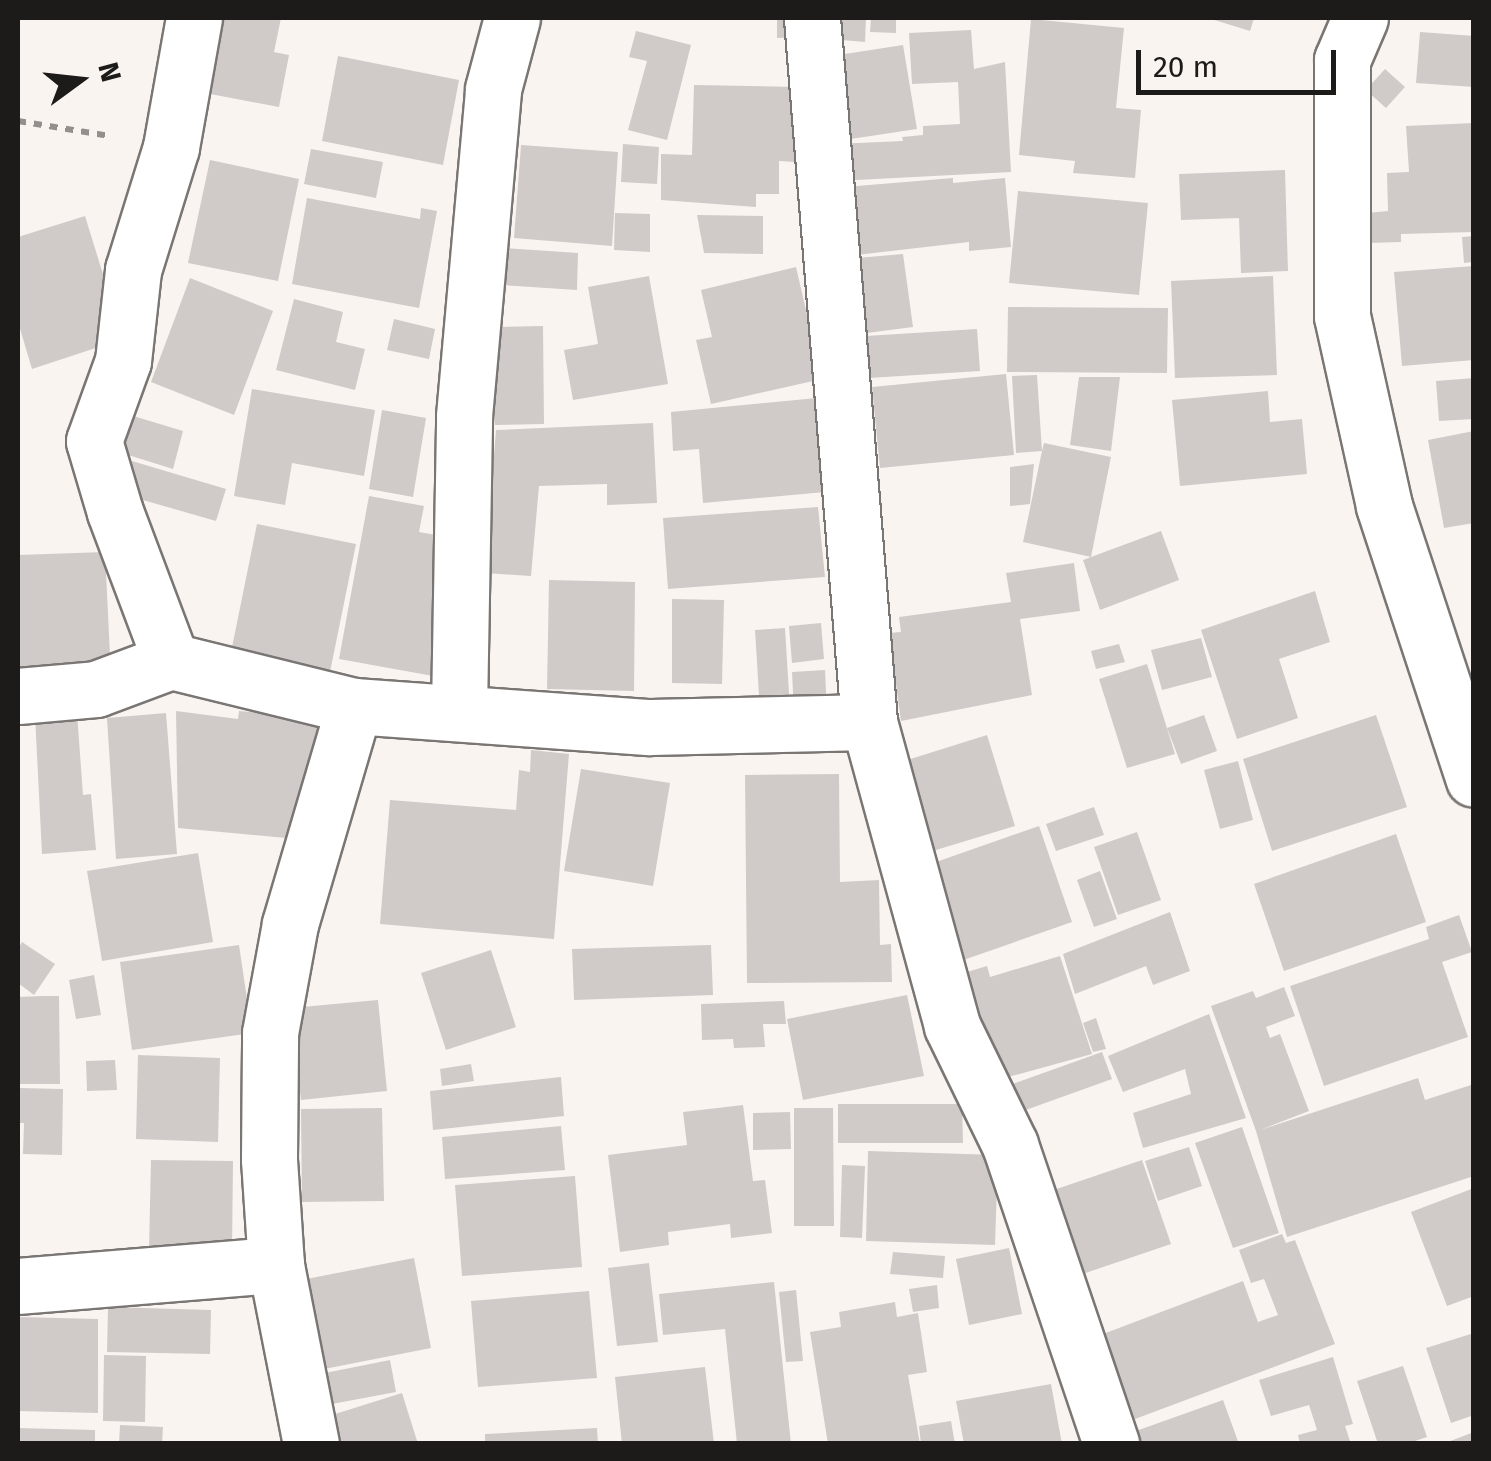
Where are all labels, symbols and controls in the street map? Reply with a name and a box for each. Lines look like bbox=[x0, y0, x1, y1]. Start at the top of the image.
north arrow bbox=[30, 30, 130, 130]
scale bar bbox=[1141, 30, 1341, 92]
text: 20 m bbox=[1153, 49, 1218, 85]
text: N bbox=[91, 59, 128, 85]

